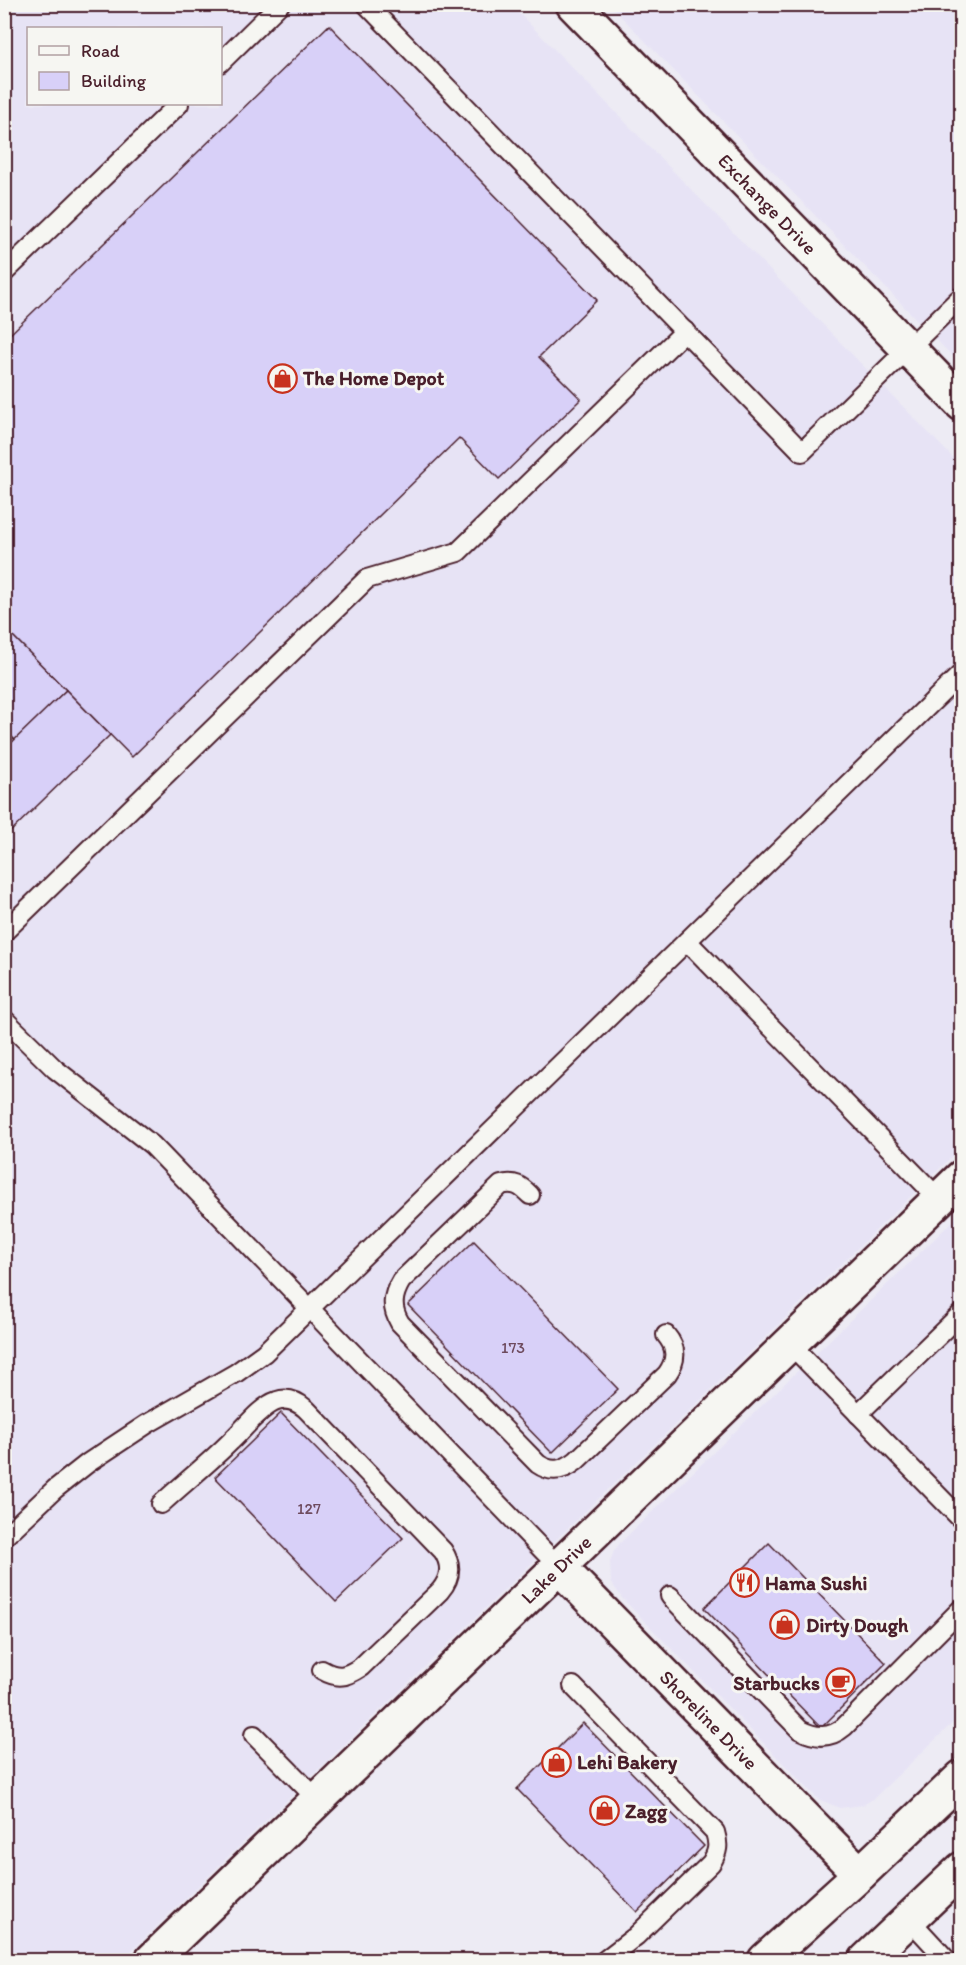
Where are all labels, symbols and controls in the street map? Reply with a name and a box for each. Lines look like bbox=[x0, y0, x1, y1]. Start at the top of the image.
legend bbox=[27, 27, 222, 105]
text: Road bbox=[81, 40, 120, 62]
text: Building bbox=[81, 70, 147, 92]
street label: Exchange Drive bbox=[713, 149, 822, 259]
shop icon: The Home Depot bbox=[266, 362, 298, 394]
place label: The Home Depot bbox=[302, 366, 445, 391]
house number: 173 bbox=[501, 1338, 525, 1357]
house number: 127 bbox=[297, 1499, 321, 1518]
street label: Lake Drive bbox=[516, 1530, 596, 1609]
restaurant icon: Hama Sushi bbox=[728, 1567, 760, 1599]
place label: Hama Sushi bbox=[765, 1571, 867, 1595]
shop icon: Dirty Dough bbox=[769, 1609, 801, 1641]
place label: Dirty Dough bbox=[806, 1613, 909, 1638]
street label: Shoreline Drive bbox=[655, 1665, 763, 1775]
cafe icon: Starbucks bbox=[825, 1667, 857, 1699]
place label: Starbucks bbox=[733, 1671, 820, 1695]
shop icon: Lehi Bakery bbox=[540, 1746, 572, 1778]
place label: Lehi Bakery bbox=[577, 1750, 678, 1775]
shop icon: Zagg bbox=[588, 1795, 620, 1827]
place label: Zagg bbox=[625, 1799, 668, 1824]

